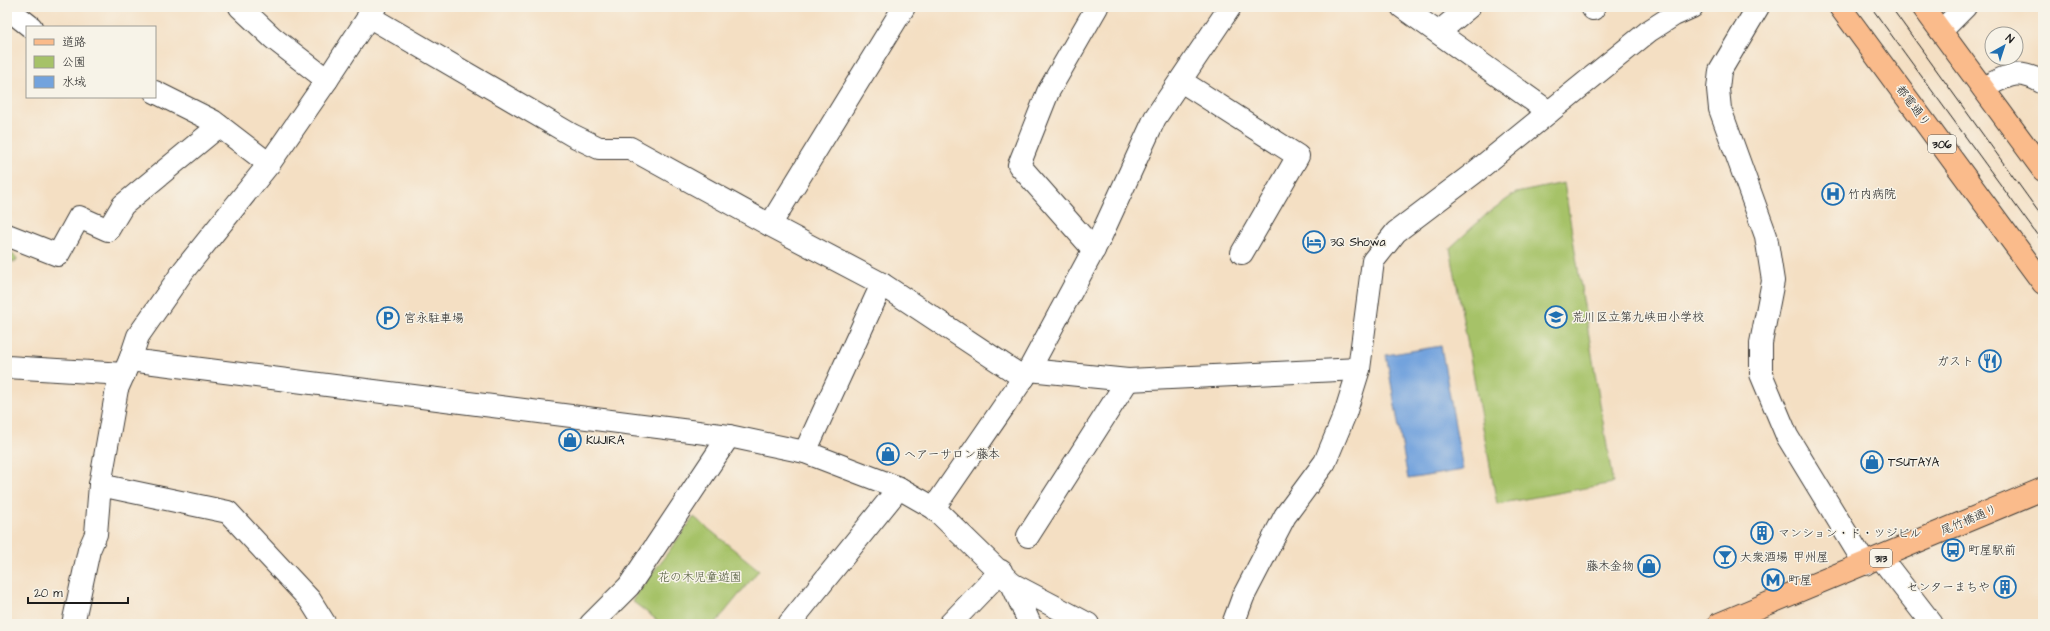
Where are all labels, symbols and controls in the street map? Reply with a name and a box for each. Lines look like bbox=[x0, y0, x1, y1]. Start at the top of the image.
legend bbox=[26, 26, 156, 98]
north arrow bbox=[1984, 26, 2024, 66]
text: N bbox=[2003, 31, 2017, 47]
text: 道路 bbox=[62, 34, 86, 51]
text: 公園 bbox=[62, 54, 86, 71]
text: 水域 bbox=[62, 74, 86, 91]
street label: 都電通り bbox=[1892, 82, 1934, 130]
road number: 306 bbox=[1928, 135, 1956, 153]
hospital icon: 竹内病院 bbox=[1820, 181, 1846, 207]
place label: 竹内病院 bbox=[1848, 186, 1896, 203]
hotel icon: 3Q Showa bbox=[1301, 229, 1327, 255]
place label: 3Q Showa bbox=[1330, 234, 1386, 251]
school or university icon: 荒川区立第九峡田小学校 bbox=[1543, 304, 1569, 330]
parking icon: 宮永駐車場 bbox=[375, 305, 401, 331]
place label: 荒川区立第九峡田小学校 bbox=[1572, 309, 1704, 326]
place label: 宮永駐車場 bbox=[404, 310, 464, 327]
restaurant icon: ガスト bbox=[1977, 348, 2003, 374]
place label: ガスト bbox=[1937, 353, 1974, 370]
shop icon: KUJIRA bbox=[557, 427, 583, 453]
place label: KUJIRA bbox=[586, 432, 625, 449]
shop icon: ヘアーサロン藤本 bbox=[875, 441, 901, 467]
place label: ヘアーサロン藤本 bbox=[904, 446, 1000, 463]
shop icon: TSUTAYA bbox=[1859, 449, 1885, 475]
place label: TSUTAYA bbox=[1888, 454, 1940, 471]
street label: 尾竹橋通り bbox=[1938, 500, 2000, 540]
building icon: マンション・ド・ツジビル bbox=[1749, 520, 1775, 546]
place label: マンション・ド・ツジビル bbox=[1778, 525, 1921, 542]
bus stop icon: 町屋駅前 bbox=[1940, 537, 1966, 563]
place label: 町屋駅前 bbox=[1968, 542, 2016, 559]
bar icon: 大衆酒場 甲州屋 bbox=[1712, 544, 1738, 570]
place label: 大衆酒場 甲州屋 bbox=[1740, 549, 1829, 566]
road number: 313 bbox=[1870, 549, 1892, 567]
shop icon: 藤木金物 bbox=[1636, 553, 1662, 579]
place label: 藤木金物 bbox=[1586, 558, 1634, 575]
metro station icon: 町屋 bbox=[1760, 567, 1786, 593]
park label: 花の木児童遊園 bbox=[658, 569, 742, 586]
place label: 町屋 bbox=[1788, 572, 1812, 589]
building icon: センターまちや bbox=[1992, 574, 2018, 600]
scale bar bbox=[28, 579, 128, 605]
place label: センターまちや bbox=[1906, 579, 1990, 596]
text: 20 m bbox=[34, 585, 63, 602]

